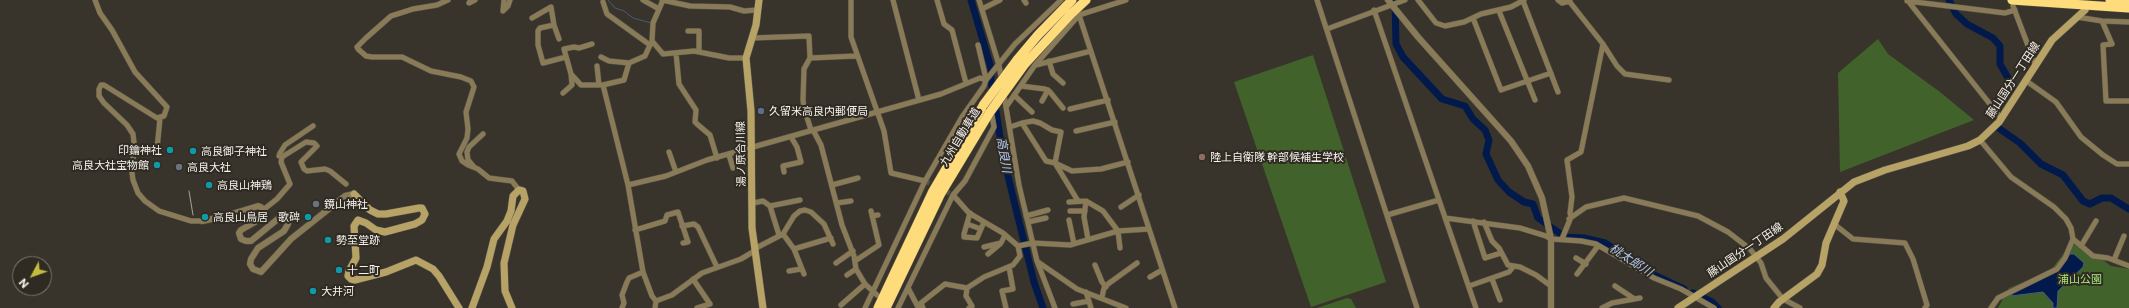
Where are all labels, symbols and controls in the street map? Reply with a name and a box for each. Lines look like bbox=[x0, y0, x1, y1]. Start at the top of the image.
street label: 藤山国分一丁田線 bbox=[1984, 40, 2042, 120]
place label: 久留米高良内郵便局 bbox=[769, 104, 868, 118]
street label: 九州自動車道 bbox=[937, 105, 983, 169]
marker: 久留米高良内郵便局 bbox=[756, 106, 766, 116]
street label: 湯ノ原合川線 bbox=[734, 121, 748, 187]
water label: 高良川 bbox=[994, 136, 1014, 174]
place label: 印鑰神社 bbox=[118, 143, 162, 157]
place label: 高良御子神社 bbox=[201, 144, 267, 158]
marker: 印鑰神社 bbox=[165, 145, 175, 155]
marker: 高良御子神社 bbox=[188, 146, 198, 156]
place label: 陸上自衛隊 幹部候補生学校 bbox=[1210, 150, 1344, 164]
marker: 陸上自衛隊 幹部候補生学校 bbox=[1197, 152, 1207, 162]
place label: 高良大社宝物館 bbox=[72, 158, 149, 172]
marker: 高良大社宝物館 bbox=[152, 160, 162, 170]
place label: 高良大社 bbox=[187, 160, 231, 174]
marker: 高良大社 bbox=[174, 162, 184, 172]
place label: 高良山神鶏 bbox=[217, 178, 272, 192]
marker: 高良山神鶏 bbox=[204, 180, 214, 190]
place label: 鏡山神社 bbox=[324, 197, 368, 211]
marker: 鏡山神社 bbox=[311, 199, 321, 209]
place label: 高良山鳥居 bbox=[213, 210, 268, 224]
place label: 歌碑 bbox=[278, 210, 300, 224]
marker: 高良山鳥居 bbox=[200, 212, 210, 222]
marker: 歌碑 bbox=[303, 212, 313, 222]
street label: 藤山国分一丁田線 bbox=[1705, 220, 1785, 280]
place label: 勢至堂跡 bbox=[336, 233, 380, 247]
marker: 勢至堂跡 bbox=[323, 235, 333, 245]
water label: 桃太郎川 bbox=[1607, 241, 1655, 279]
north arrow bbox=[12, 256, 52, 296]
place label: 十二町 bbox=[347, 263, 380, 277]
marker: 十二町 bbox=[334, 265, 344, 275]
park label: 浦山公園 bbox=[2058, 272, 2102, 286]
text: N bbox=[16, 276, 31, 291]
place label: 大井河 bbox=[321, 284, 354, 298]
marker: 大井河 bbox=[308, 286, 318, 296]

